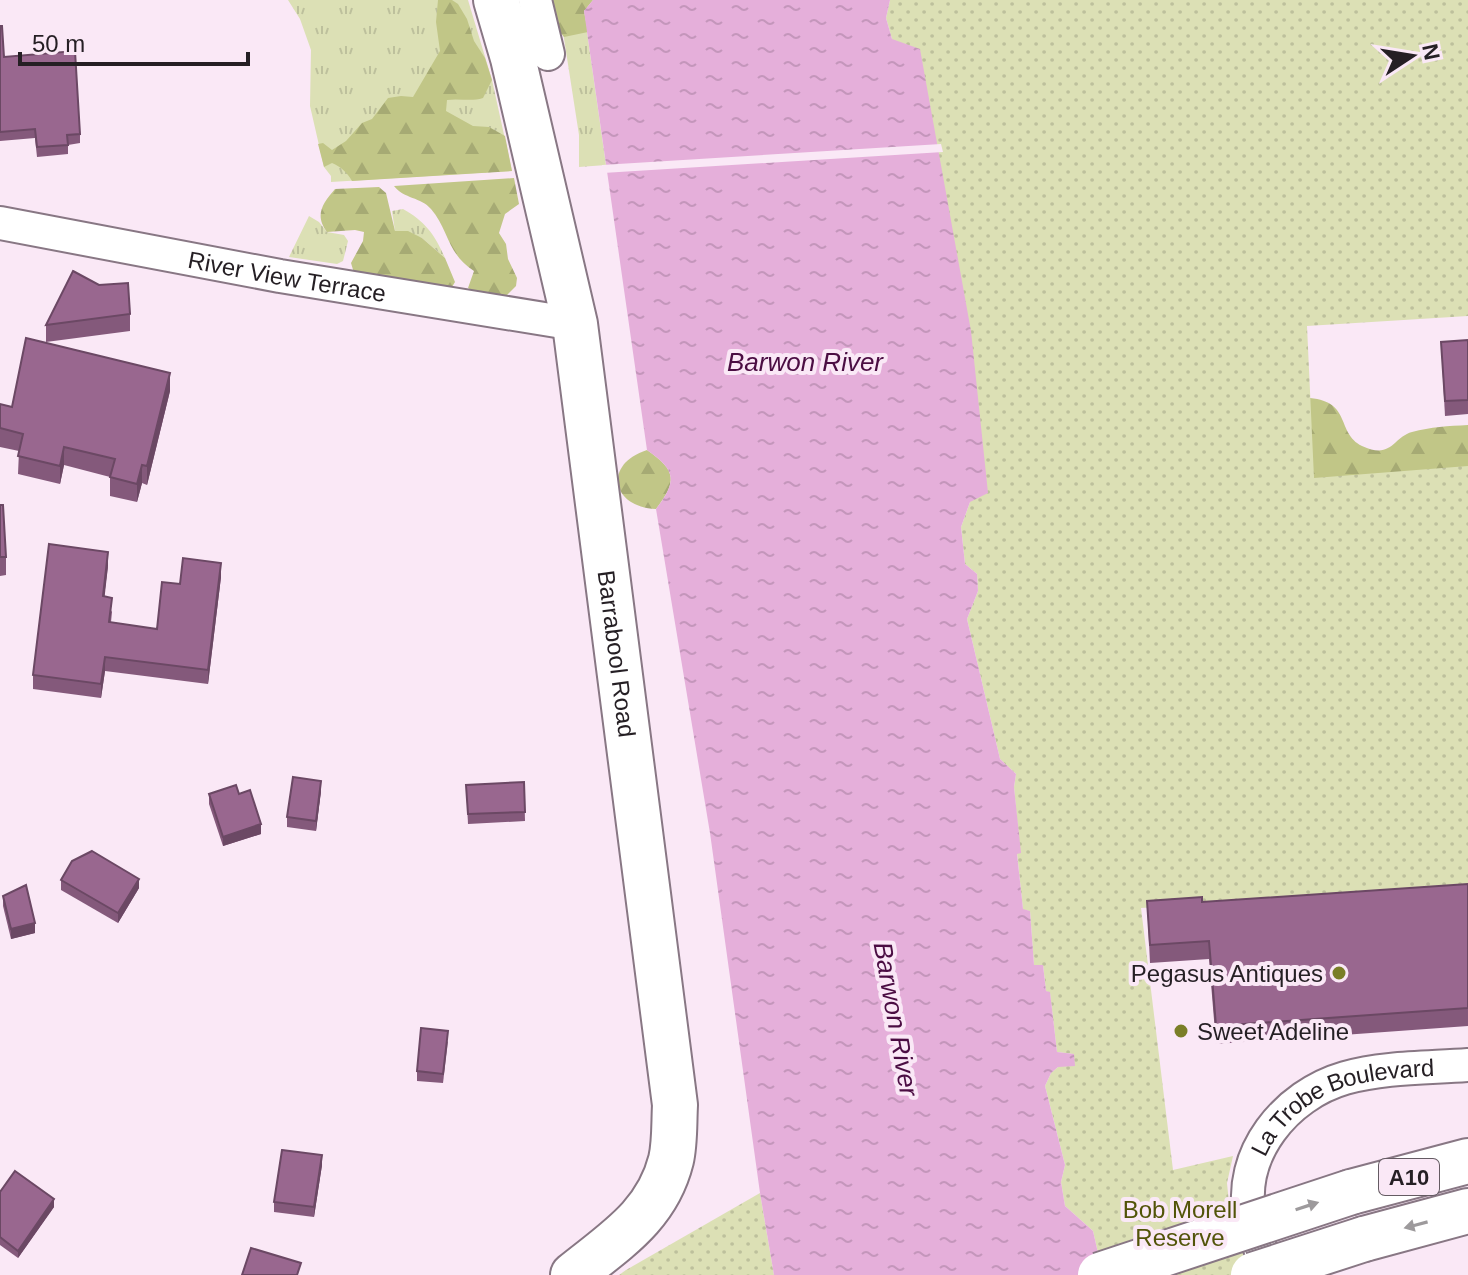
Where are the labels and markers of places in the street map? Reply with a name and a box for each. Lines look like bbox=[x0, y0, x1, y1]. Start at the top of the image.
place label: Pegasus Antiques bbox=[1131, 960, 1323, 987]
marker: Pegasus Antiques bbox=[1330, 964, 1348, 982]
place label: Sweet Adeline bbox=[1197, 1018, 1349, 1045]
marker: Sweet Adeline bbox=[1172, 1022, 1190, 1040]

